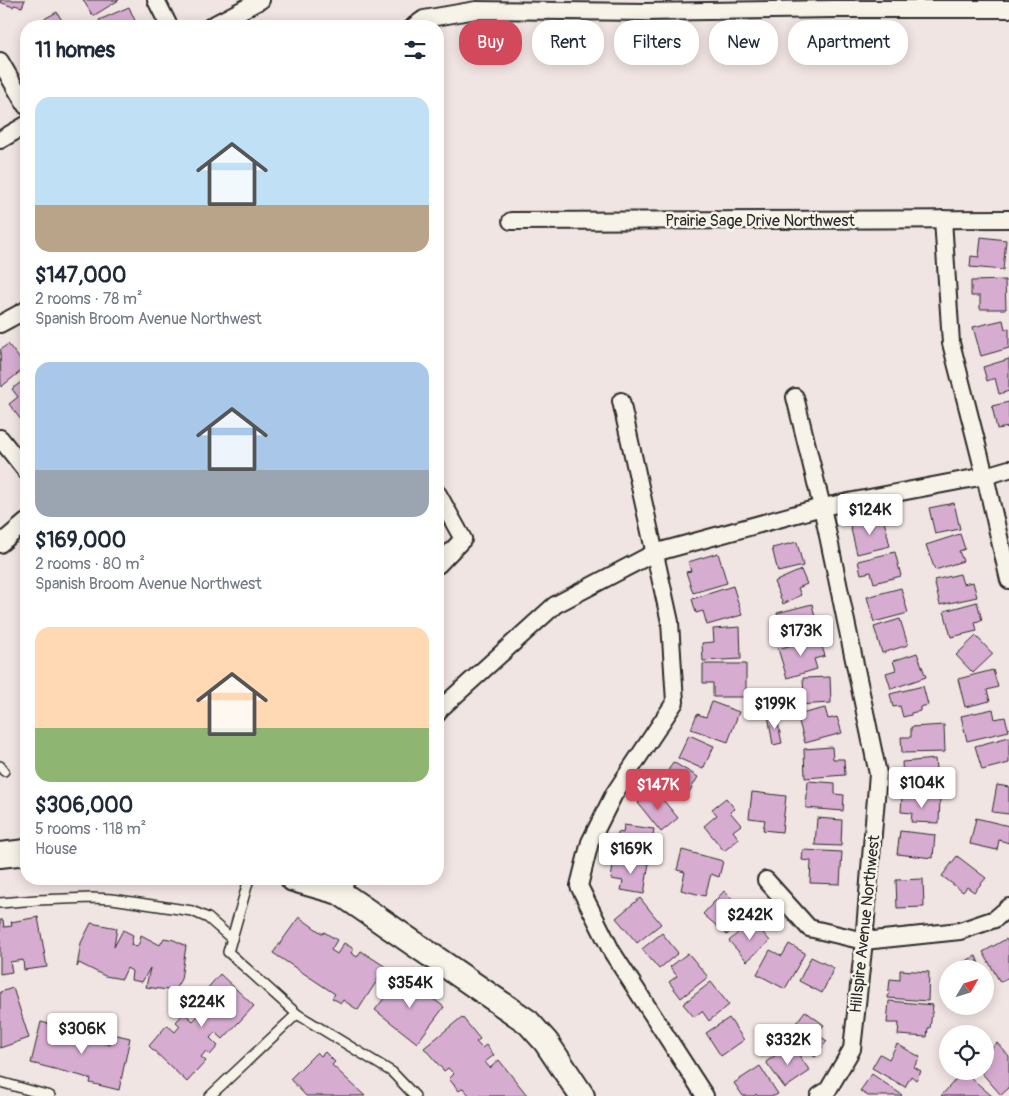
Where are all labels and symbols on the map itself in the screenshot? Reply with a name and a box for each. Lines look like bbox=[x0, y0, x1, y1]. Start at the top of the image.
street label: Prairie Sage Drive Northwest bbox=[665, 211, 855, 231]
pin: $124K bbox=[835, 494, 905, 536]
pin: $173K bbox=[766, 614, 836, 657]
pin: $199K bbox=[740, 688, 810, 730]
pin: $104K bbox=[887, 766, 957, 809]
pin: $147K bbox=[623, 768, 693, 811]
pin: $169K bbox=[596, 832, 666, 875]
street label: Hillspire Avenue Northwest bbox=[846, 834, 884, 1014]
pin: $242K bbox=[715, 898, 785, 941]
north arrow bbox=[939, 960, 994, 1015]
pin: $354K bbox=[375, 966, 445, 1009]
pin: $224K bbox=[167, 986, 237, 1028]
pin: $306K bbox=[47, 1012, 117, 1055]
pin: $332K bbox=[753, 1024, 823, 1066]

